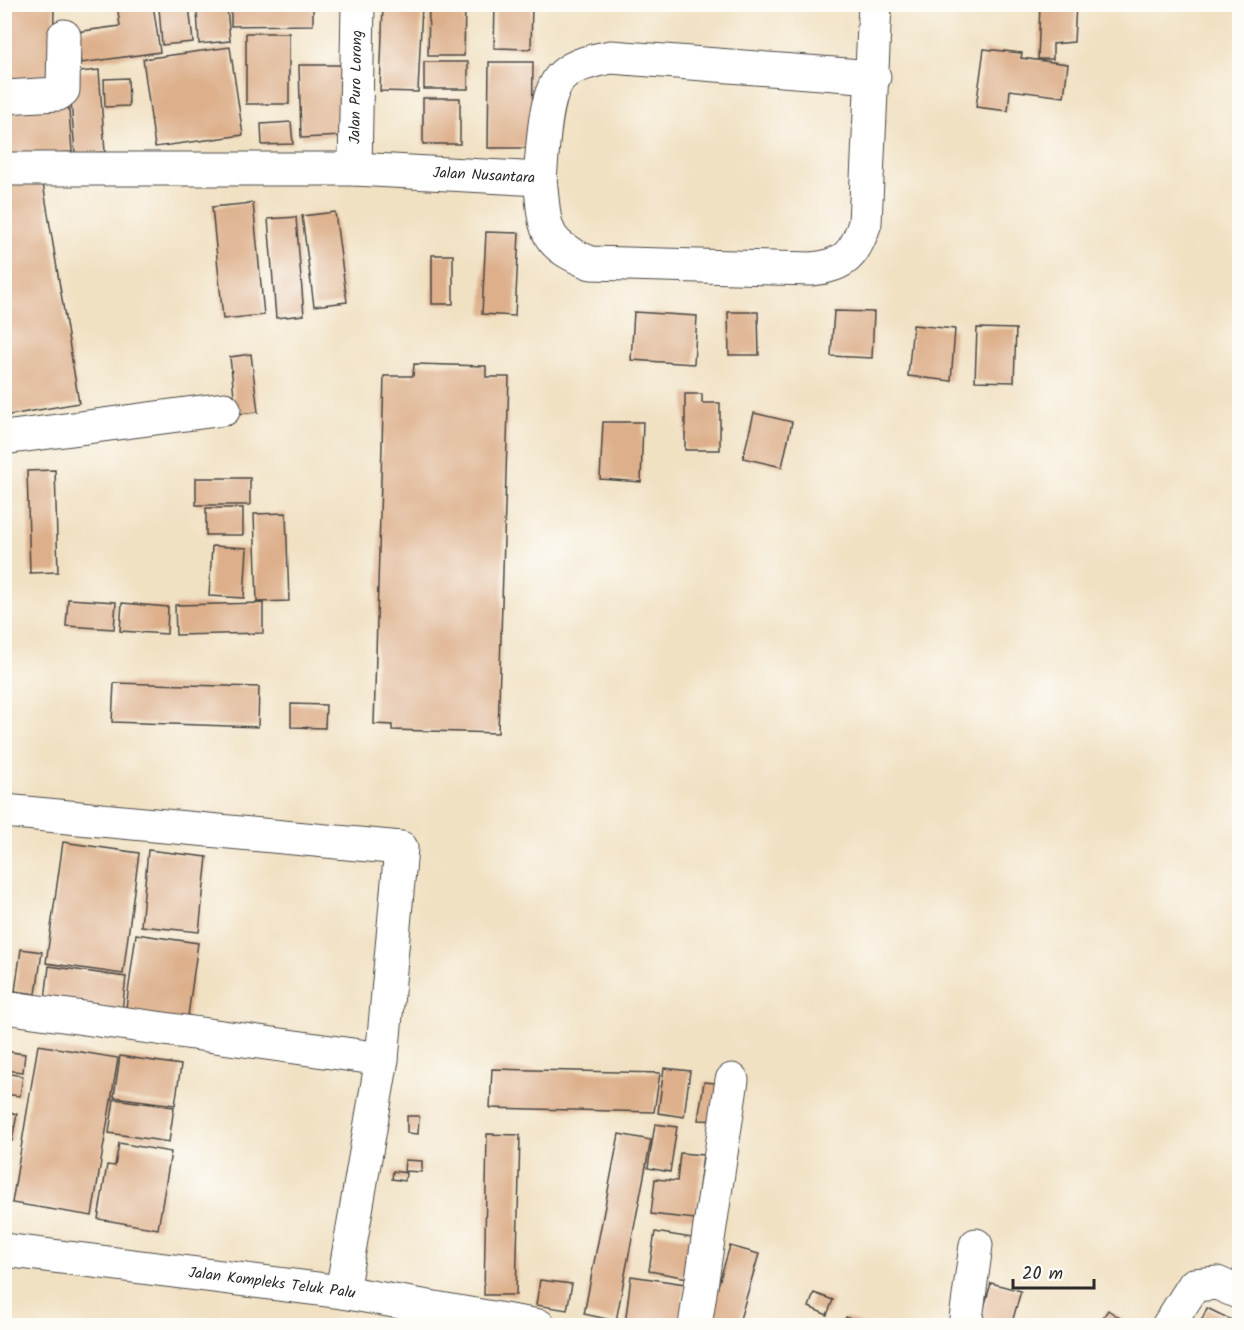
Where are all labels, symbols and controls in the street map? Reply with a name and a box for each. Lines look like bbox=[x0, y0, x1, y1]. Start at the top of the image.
street label: Jalan Puro Lorong bbox=[343, 30, 370, 144]
street label: Jalan Nusantara bbox=[432, 161, 536, 191]
scale bar bbox=[1013, 1252, 1094, 1290]
text: 20 m bbox=[1022, 1260, 1063, 1289]
street label: Jalan Kompleks Teluk Palu bbox=[187, 1261, 357, 1306]

